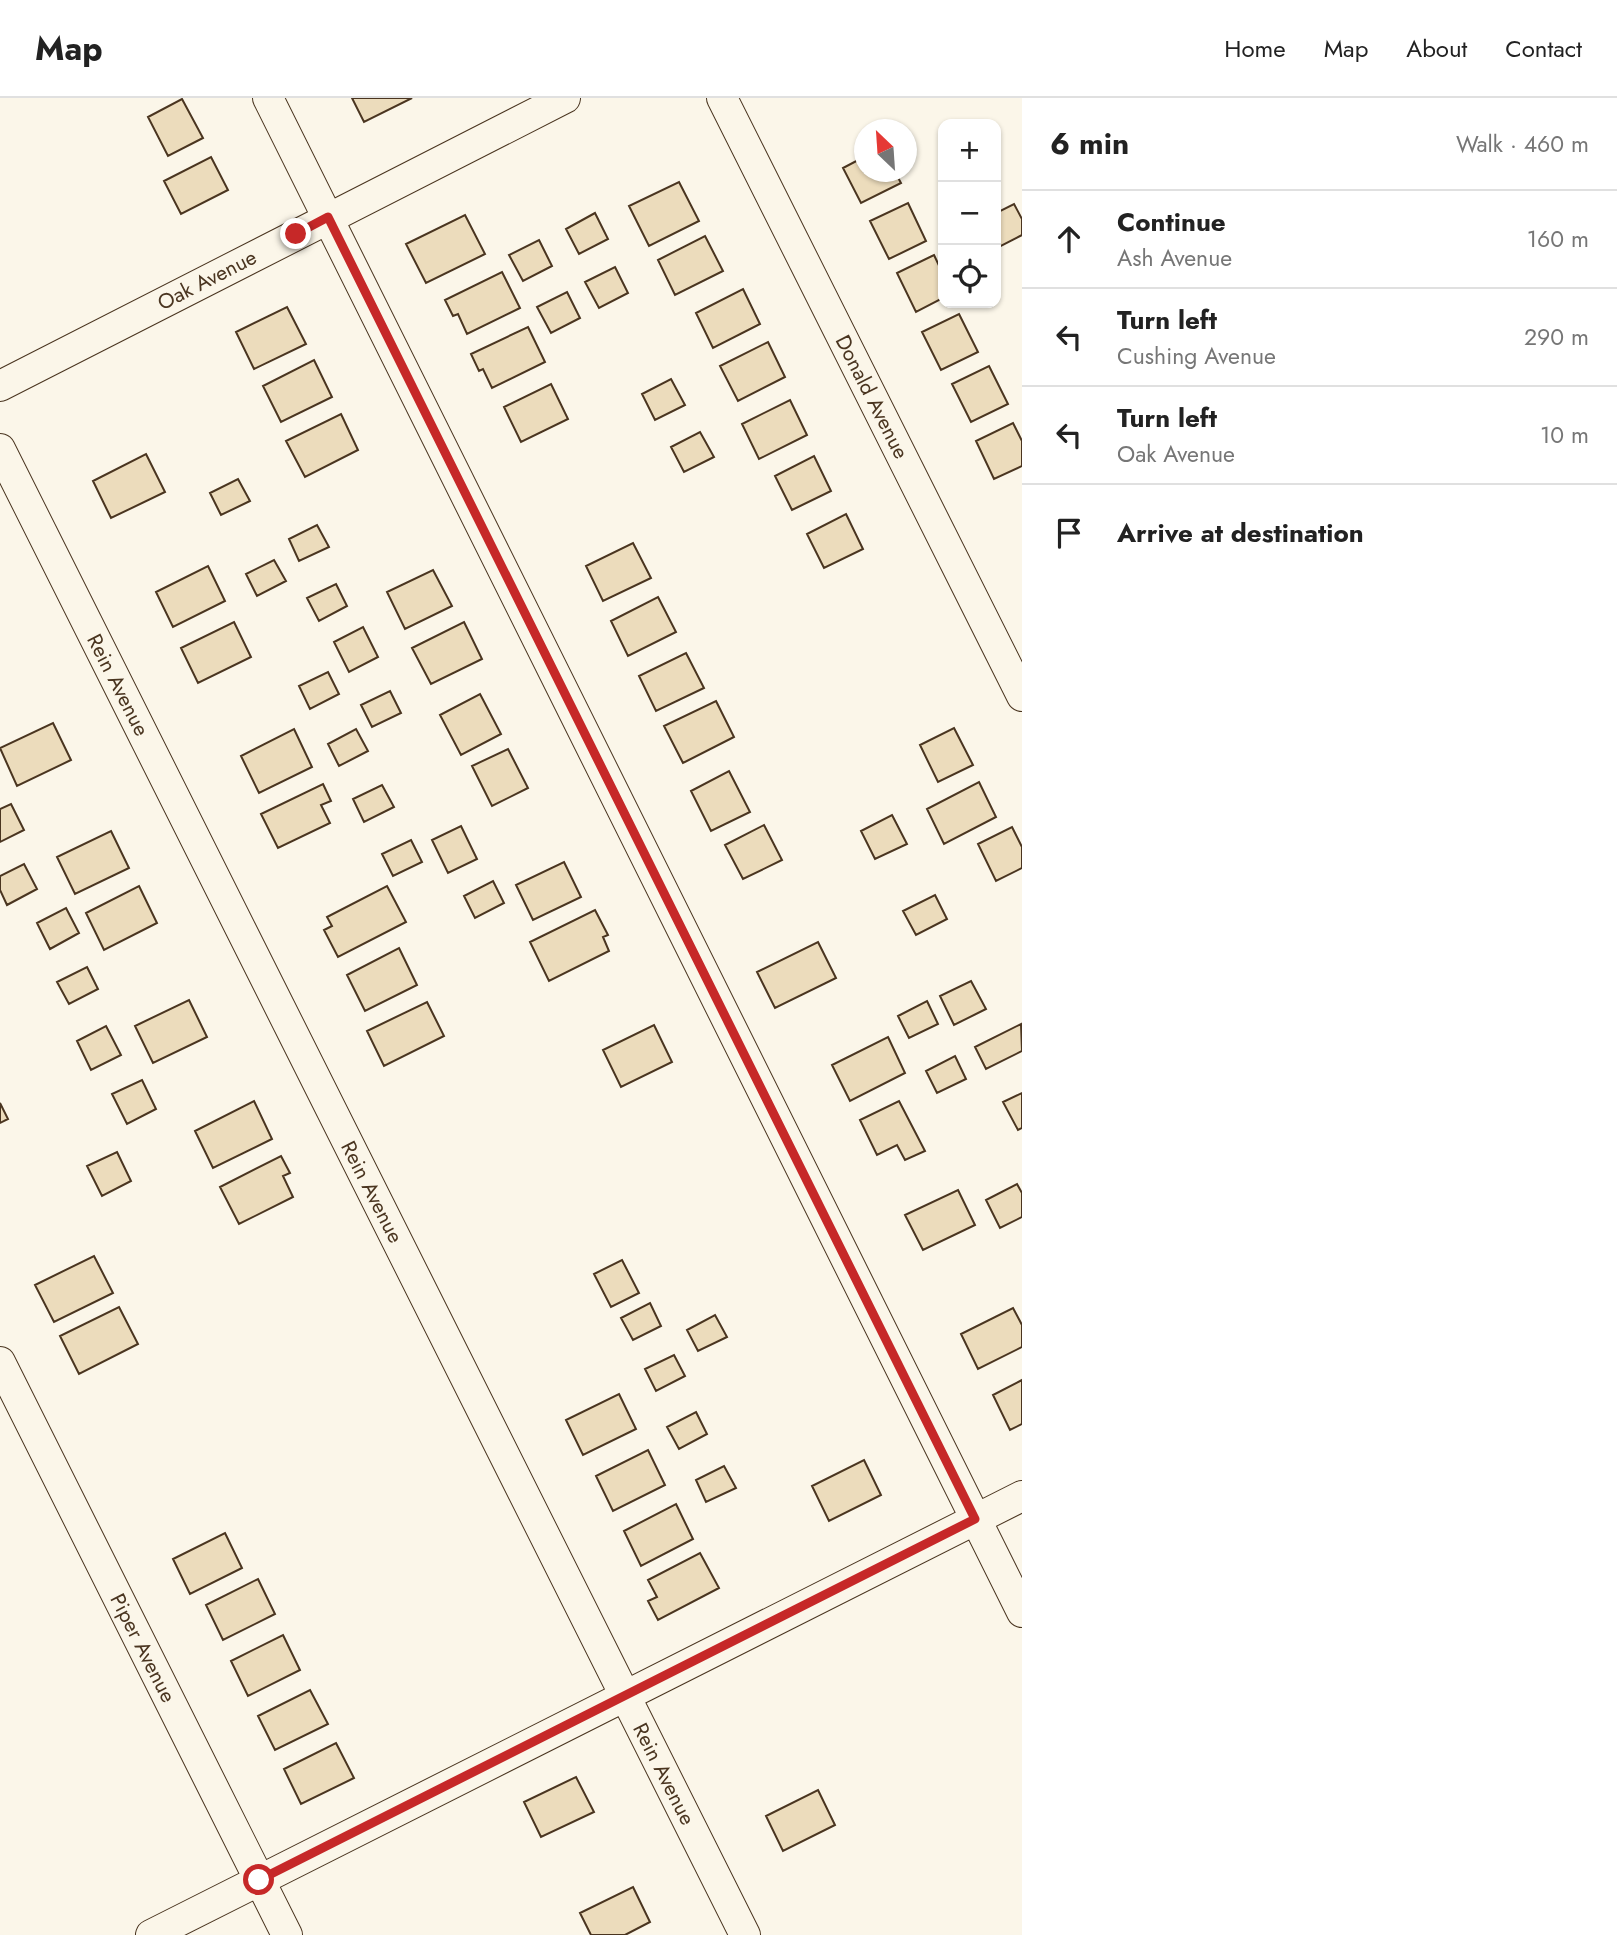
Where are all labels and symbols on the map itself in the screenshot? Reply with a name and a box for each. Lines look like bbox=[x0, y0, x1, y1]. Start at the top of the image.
north arrow bbox=[854, 119, 917, 182]
route end bbox=[280, 218, 311, 249]
street label: Oak Avenue bbox=[152, 242, 262, 318]
street label: Donald Avenue bbox=[828, 330, 916, 464]
street label: Rein Avenue bbox=[79, 629, 157, 741]
street label: Rein Avenue bbox=[333, 1136, 411, 1248]
street label: Piper Avenue bbox=[103, 1588, 183, 1708]
street label: Rein Avenue bbox=[625, 1718, 703, 1830]
route start bbox=[243, 1864, 274, 1895]

